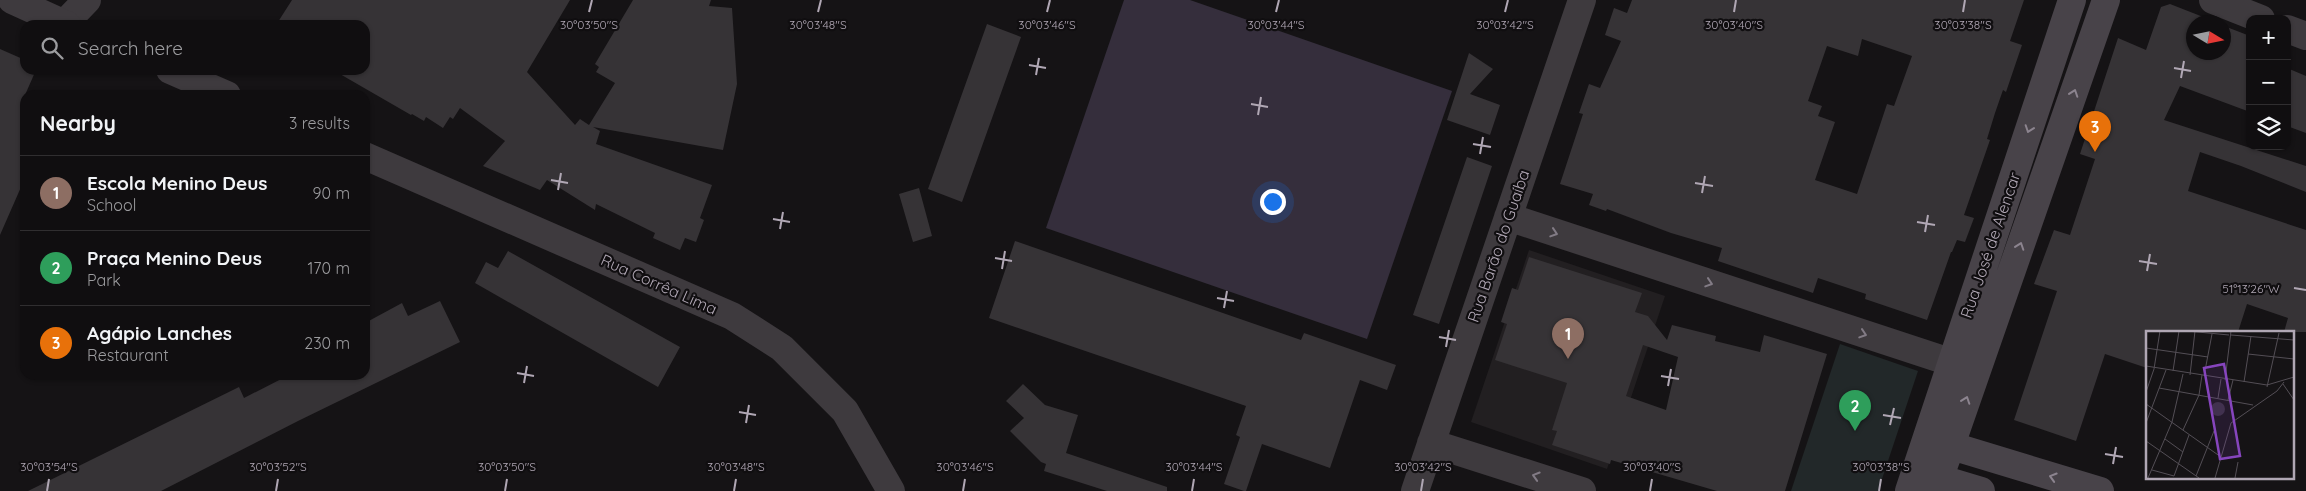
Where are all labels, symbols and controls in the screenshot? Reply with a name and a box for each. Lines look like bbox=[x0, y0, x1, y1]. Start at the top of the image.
north arrow bbox=[2186, 15, 2231, 60]
map controls bbox=[2246, 15, 2291, 150]
button: + bbox=[2246, 15, 2291, 60]
text: 30°03'50"S bbox=[560, 17, 618, 32]
text: 30°03'48"S bbox=[789, 17, 847, 32]
text: 30°03'46"S bbox=[1018, 17, 1076, 32]
text: 30°03'44"S bbox=[1247, 17, 1305, 32]
text: 30°03'42"S bbox=[1476, 17, 1534, 32]
text: 30°03'40"S bbox=[1705, 17, 1763, 32]
text: 30°03'38"S bbox=[1934, 17, 1992, 32]
search box bbox=[20, 20, 370, 75]
icon: search bbox=[38, 34, 66, 62]
text: Search here bbox=[78, 36, 183, 60]
button: − bbox=[2246, 60, 2291, 105]
one-way arrow bbox=[2068, 89, 2078, 98]
button: layers bbox=[2246, 105, 2291, 150]
text: Nearby bbox=[40, 110, 116, 136]
pin: 3 bbox=[2079, 111, 2111, 152]
text: 3 results bbox=[289, 113, 350, 133]
one-way arrow bbox=[2025, 124, 2035, 133]
street label: Rua Barão do Guaíba bbox=[1462, 167, 1534, 325]
street label: Rua José de Alencar bbox=[1956, 169, 2024, 321]
text: Escola Menino Deus bbox=[87, 171, 267, 195]
text: 1 bbox=[53, 183, 59, 203]
text: 90 m bbox=[313, 183, 350, 203]
your location bbox=[1260, 189, 1286, 215]
text: School bbox=[87, 195, 136, 215]
one-way arrow bbox=[1550, 227, 1558, 237]
one-way arrow bbox=[2014, 243, 2024, 251]
text: Praça Menino Deus bbox=[87, 246, 262, 270]
street label: Rua Corrêa Lima bbox=[598, 249, 720, 319]
text: 2 bbox=[51, 258, 61, 278]
text: 170 m bbox=[307, 258, 350, 278]
text: Park bbox=[87, 270, 121, 290]
one-way arrow bbox=[1704, 278, 1713, 288]
text: 51°13'26"W bbox=[2222, 281, 2280, 296]
pin: 1 bbox=[1552, 318, 1584, 359]
text: Agápio Lanches bbox=[87, 321, 232, 345]
one-way arrow bbox=[1859, 328, 1867, 338]
inset map bbox=[2146, 331, 2294, 478]
text: 3 bbox=[52, 333, 60, 353]
text: 230 m bbox=[304, 333, 350, 353]
text: Restaurant bbox=[87, 345, 169, 365]
pin: 2 bbox=[1839, 390, 1871, 431]
one-way arrow bbox=[1960, 396, 1970, 404]
text: 30°03'54"S bbox=[20, 459, 78, 474]
text: 30°03'52"S bbox=[249, 459, 307, 474]
text: 30°03'50"S bbox=[478, 459, 536, 474]
text: 30°03'48"S bbox=[707, 459, 765, 474]
text: 30°03'46"S bbox=[936, 459, 994, 474]
text: 30°03'44"S bbox=[1165, 459, 1223, 474]
text: 30°03'42"S bbox=[1394, 459, 1452, 474]
text: 30°03'40"S bbox=[1623, 459, 1681, 474]
text: 30°03'38"S bbox=[1852, 459, 1910, 474]
one-way arrow bbox=[1532, 472, 1540, 482]
one-way arrow bbox=[2050, 472, 2058, 482]

